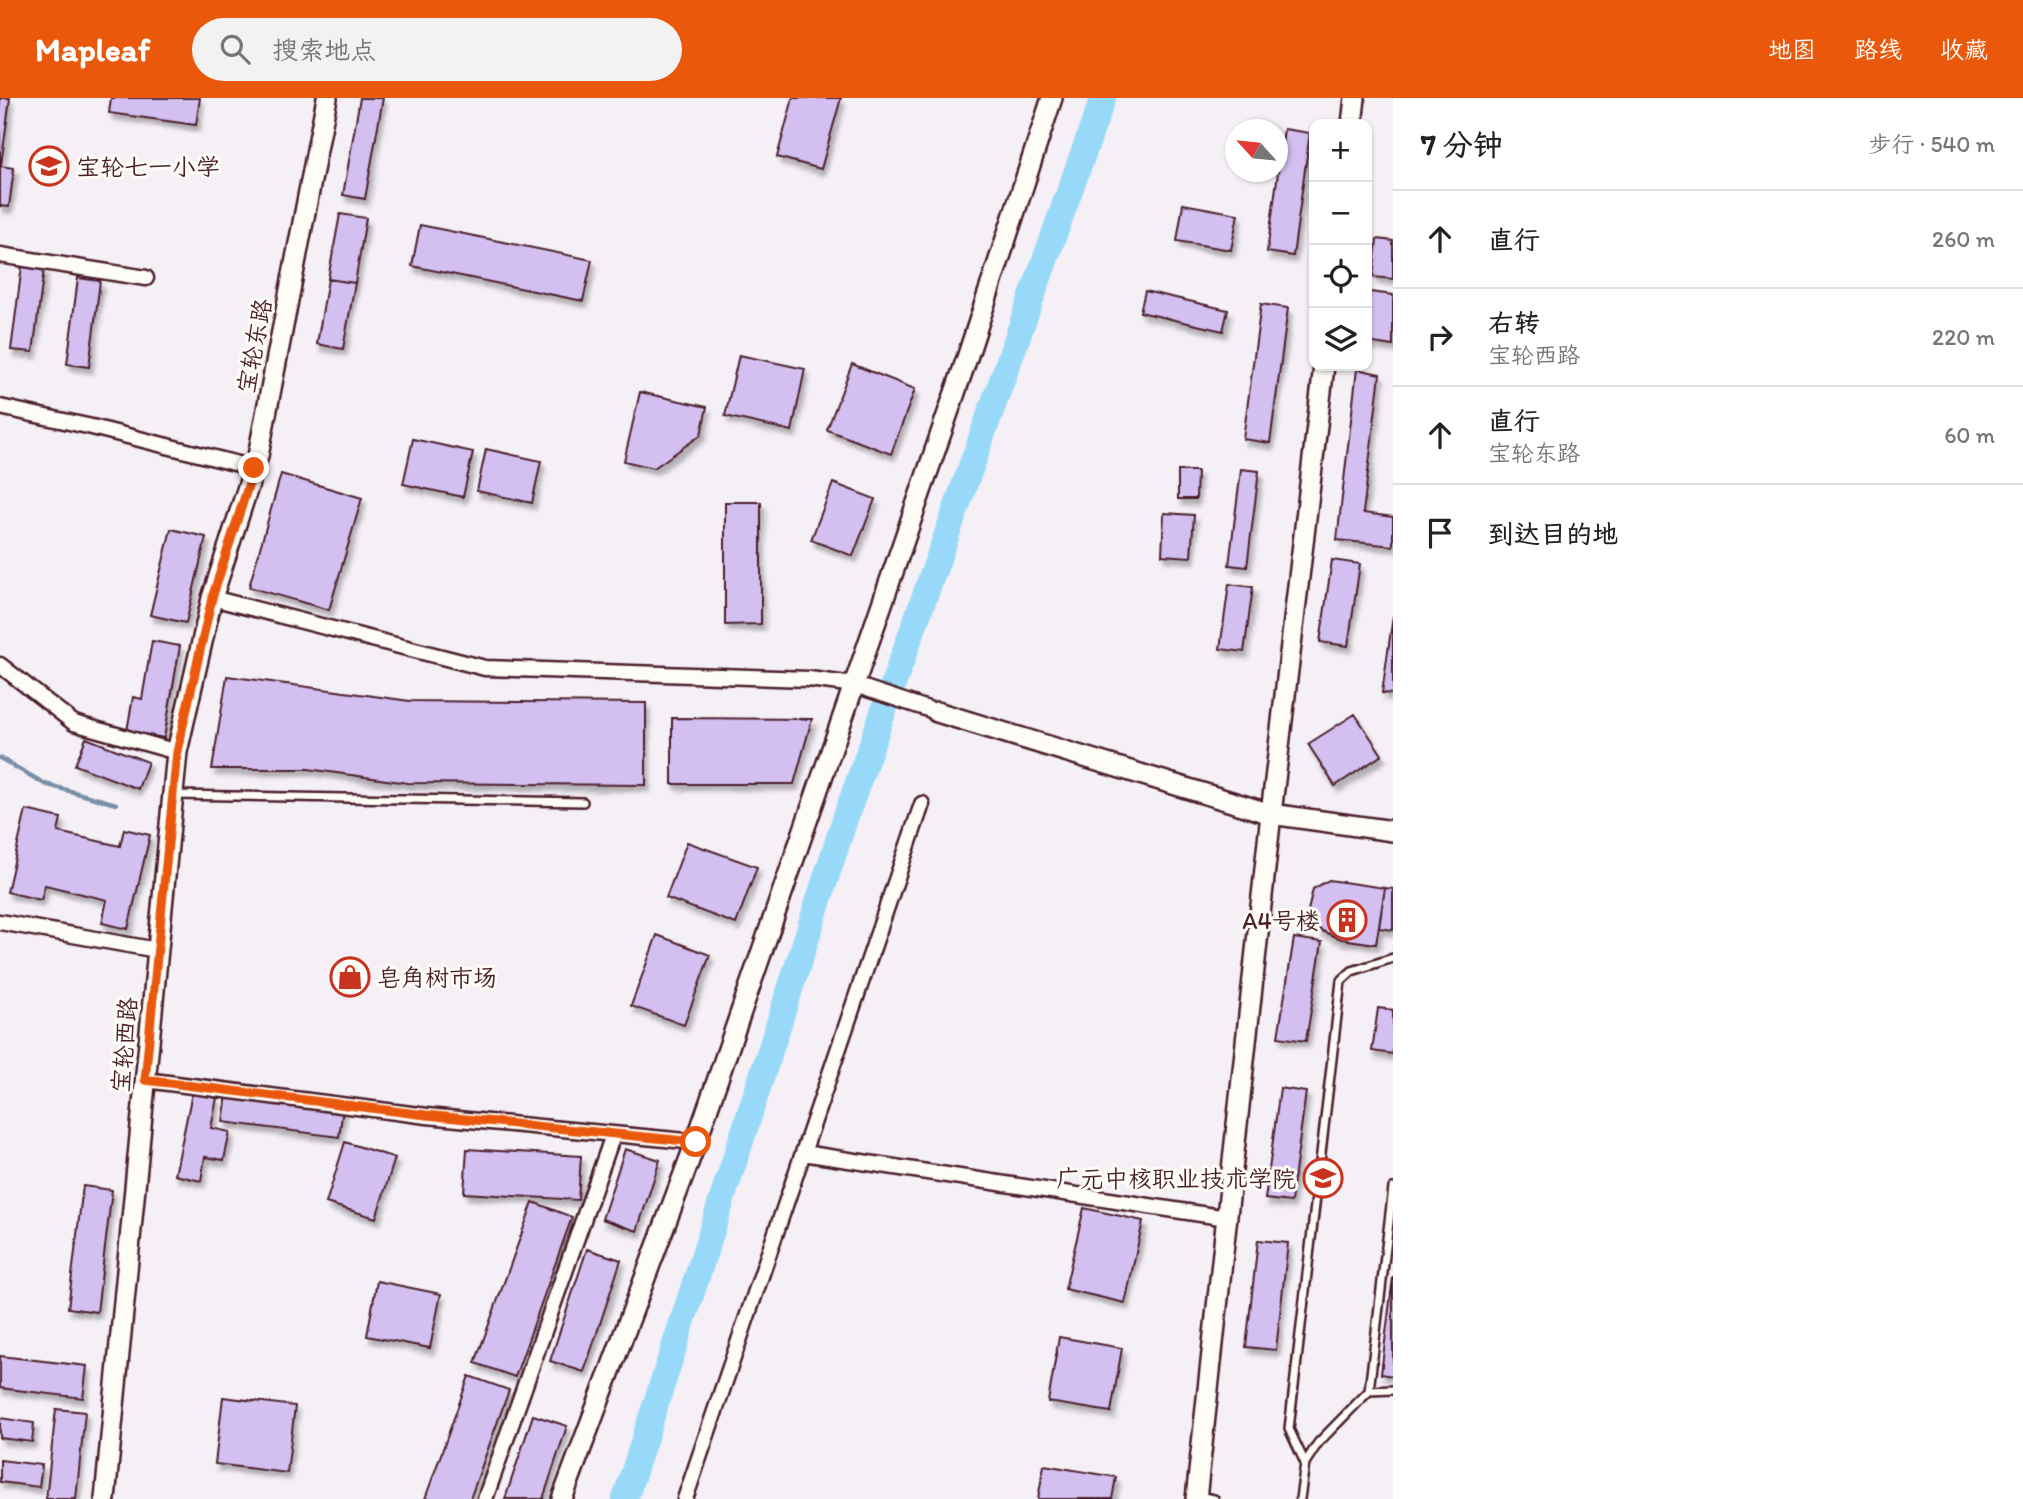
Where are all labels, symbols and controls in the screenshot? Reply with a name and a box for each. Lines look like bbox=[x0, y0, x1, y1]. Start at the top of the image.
search box bbox=[192, 18, 682, 81]
text: Mapleaf bbox=[35, 30, 150, 69]
icon: search bbox=[216, 30, 254, 68]
text: 搜索地点 bbox=[272, 34, 376, 66]
text: 地图 bbox=[1768, 35, 1816, 64]
text: 路线 bbox=[1854, 35, 1902, 64]
text: 收藏 bbox=[1940, 35, 1988, 64]
north arrow bbox=[1225, 119, 1288, 182]
map controls bbox=[1309, 119, 1372, 371]
button: + bbox=[1309, 119, 1372, 182]
text: 7 分钟 bbox=[1421, 126, 1503, 163]
text: 步行 · 540 m bbox=[1869, 130, 1995, 158]
school or university icon: 宝轮七一小学 bbox=[28, 145, 70, 187]
place label: 宝轮七一小学 bbox=[76, 152, 220, 181]
button: − bbox=[1309, 182, 1372, 245]
icon: ahead bbox=[1421, 220, 1459, 258]
text: 直行 bbox=[1488, 224, 1540, 256]
text: 260 m bbox=[1932, 225, 1995, 253]
button: locate bbox=[1309, 245, 1372, 308]
street label: 宝轮东路 bbox=[231, 296, 277, 396]
text: 右转 bbox=[1488, 307, 1540, 339]
button: layers bbox=[1309, 308, 1372, 371]
icon: right bbox=[1421, 318, 1459, 356]
text: 220 m bbox=[1932, 323, 1995, 351]
text: 宝轮西路 bbox=[1488, 341, 1580, 369]
text: 直行 bbox=[1488, 405, 1540, 437]
icon: ahead bbox=[1421, 416, 1459, 454]
text: 60 m bbox=[1944, 421, 1995, 449]
text: 宝轮东路 bbox=[1488, 439, 1580, 467]
route end bbox=[238, 452, 269, 483]
icon: arrive bbox=[1421, 514, 1459, 552]
text: 到达目的地 bbox=[1488, 518, 1618, 550]
building icon: A4号楼 bbox=[1326, 899, 1368, 941]
place label: A4号楼 bbox=[1242, 906, 1320, 935]
shop icon: 皂角树市场 bbox=[329, 956, 371, 998]
place label: 皂角树市场 bbox=[377, 963, 497, 992]
street label: 宝轮西路 bbox=[105, 996, 143, 1094]
route start bbox=[680, 1126, 711, 1157]
school or university icon: 广元中核职业技术学院 bbox=[1302, 1157, 1344, 1199]
place label: 广元中核职业技术学院 bbox=[1056, 1164, 1296, 1193]

